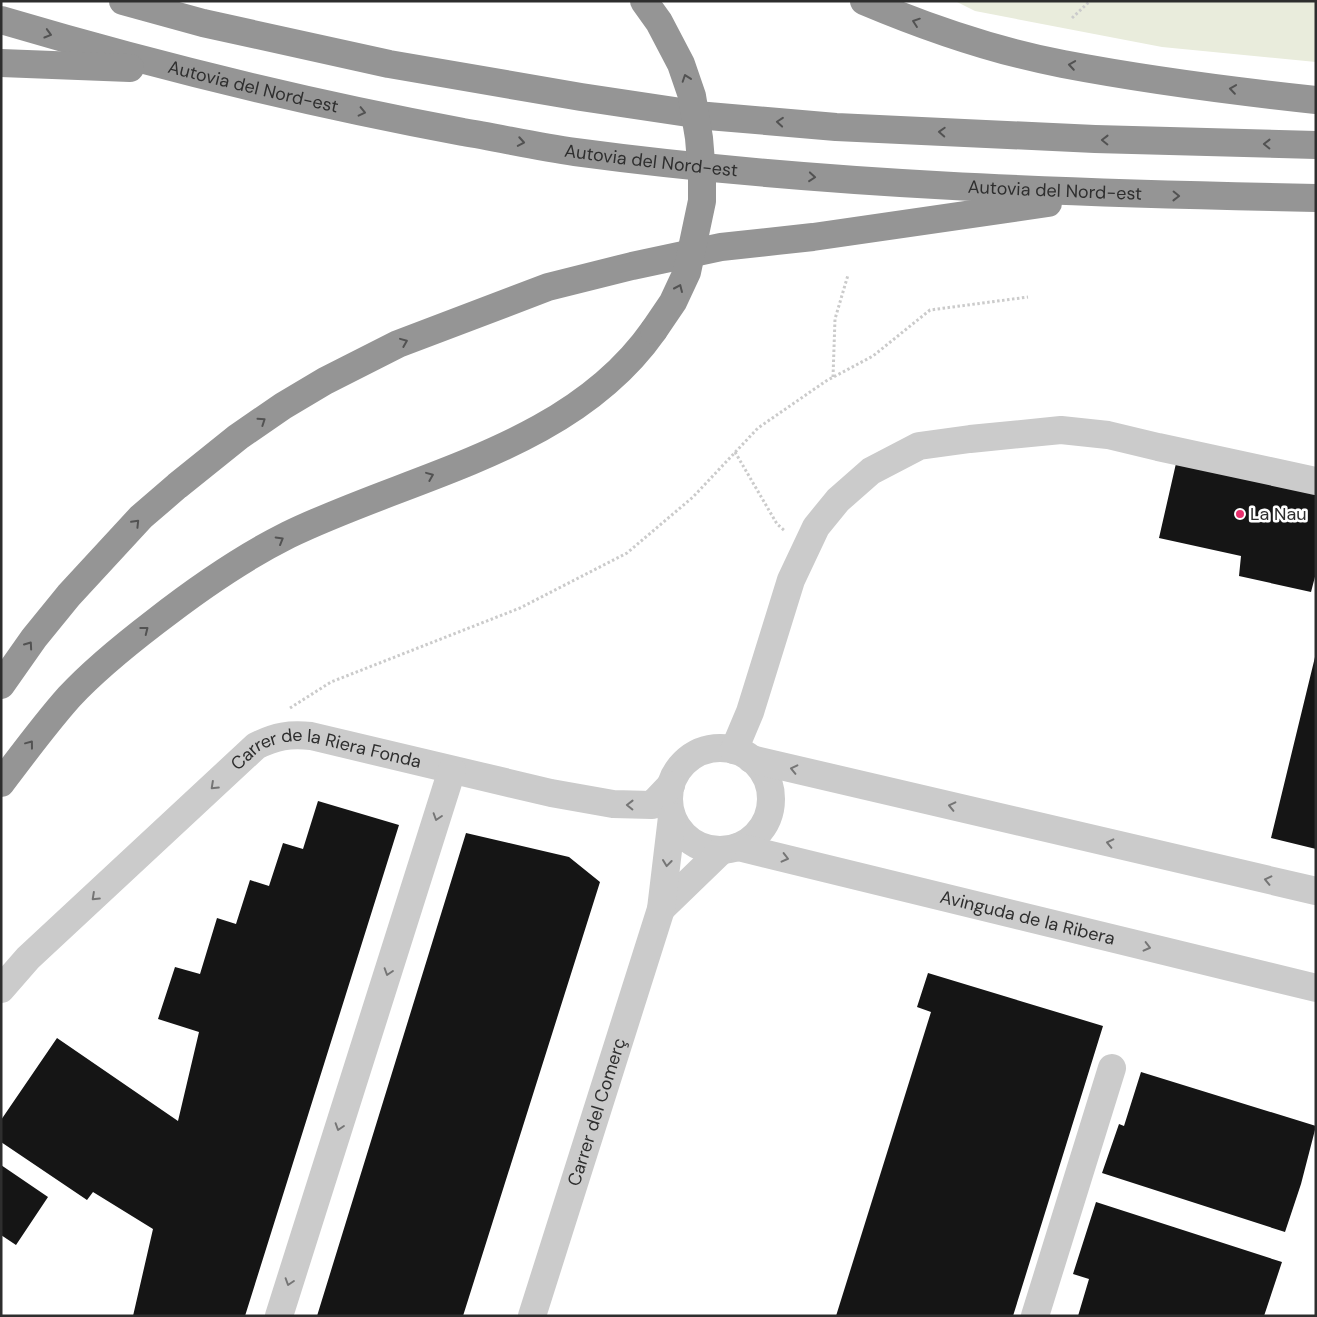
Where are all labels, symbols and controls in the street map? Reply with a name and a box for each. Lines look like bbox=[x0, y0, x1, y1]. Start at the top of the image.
one-way arrow bbox=[912, 18, 920, 28]
one-way arrow bbox=[43, 29, 52, 39]
street label: Autovia del Nord-est bbox=[166, 55, 341, 119]
one-way arrow bbox=[1068, 61, 1076, 71]
one-way arrow bbox=[682, 74, 692, 83]
one-way arrow bbox=[1228, 85, 1237, 95]
one-way arrow bbox=[357, 106, 366, 117]
one-way arrow bbox=[776, 117, 784, 128]
one-way arrow bbox=[938, 126, 946, 137]
one-way arrow bbox=[1100, 134, 1108, 145]
one-way arrow bbox=[517, 137, 526, 147]
one-way arrow bbox=[1263, 138, 1271, 149]
street label: Autovia del Nord-est bbox=[563, 139, 739, 182]
one-way arrow bbox=[808, 172, 816, 183]
street label: Autovia del Nord-est bbox=[967, 175, 1142, 206]
one-way arrow bbox=[1172, 190, 1180, 201]
one-way arrow bbox=[673, 284, 684, 293]
one-way arrow bbox=[399, 338, 408, 348]
one-way arrow bbox=[257, 417, 266, 427]
one-way arrow bbox=[425, 472, 434, 483]
place label: La Nau bbox=[1250, 502, 1307, 526]
marker: La Nau bbox=[1234, 508, 1246, 520]
one-way arrow bbox=[130, 519, 139, 528]
one-way arrow bbox=[275, 536, 284, 546]
one-way arrow bbox=[139, 627, 148, 635]
one-way arrow bbox=[23, 641, 32, 651]
text: Carrer de la Riera Fonda bbox=[225, 723, 424, 776]
one-way arrow bbox=[25, 741, 33, 750]
street label: Carrer de la Riera Fonda bbox=[229, 755, 429, 783]
one-way arrow bbox=[789, 764, 798, 775]
one-way arrow bbox=[210, 780, 219, 789]
one-way arrow bbox=[626, 800, 634, 810]
one-way arrow bbox=[947, 801, 956, 812]
one-way arrow bbox=[433, 812, 443, 821]
one-way arrow bbox=[1106, 838, 1115, 849]
one-way arrow bbox=[781, 852, 790, 863]
one-way arrow bbox=[662, 859, 672, 867]
one-way arrow bbox=[1264, 875, 1273, 886]
street label: Avinguda de la Ribera bbox=[938, 885, 1118, 951]
one-way arrow bbox=[91, 891, 100, 900]
one-way arrow bbox=[1142, 941, 1151, 952]
one-way arrow bbox=[383, 967, 393, 975]
street label: Carrer del Comerç bbox=[562, 1035, 631, 1189]
one-way arrow bbox=[334, 1122, 344, 1130]
one-way arrow bbox=[285, 1277, 295, 1285]

